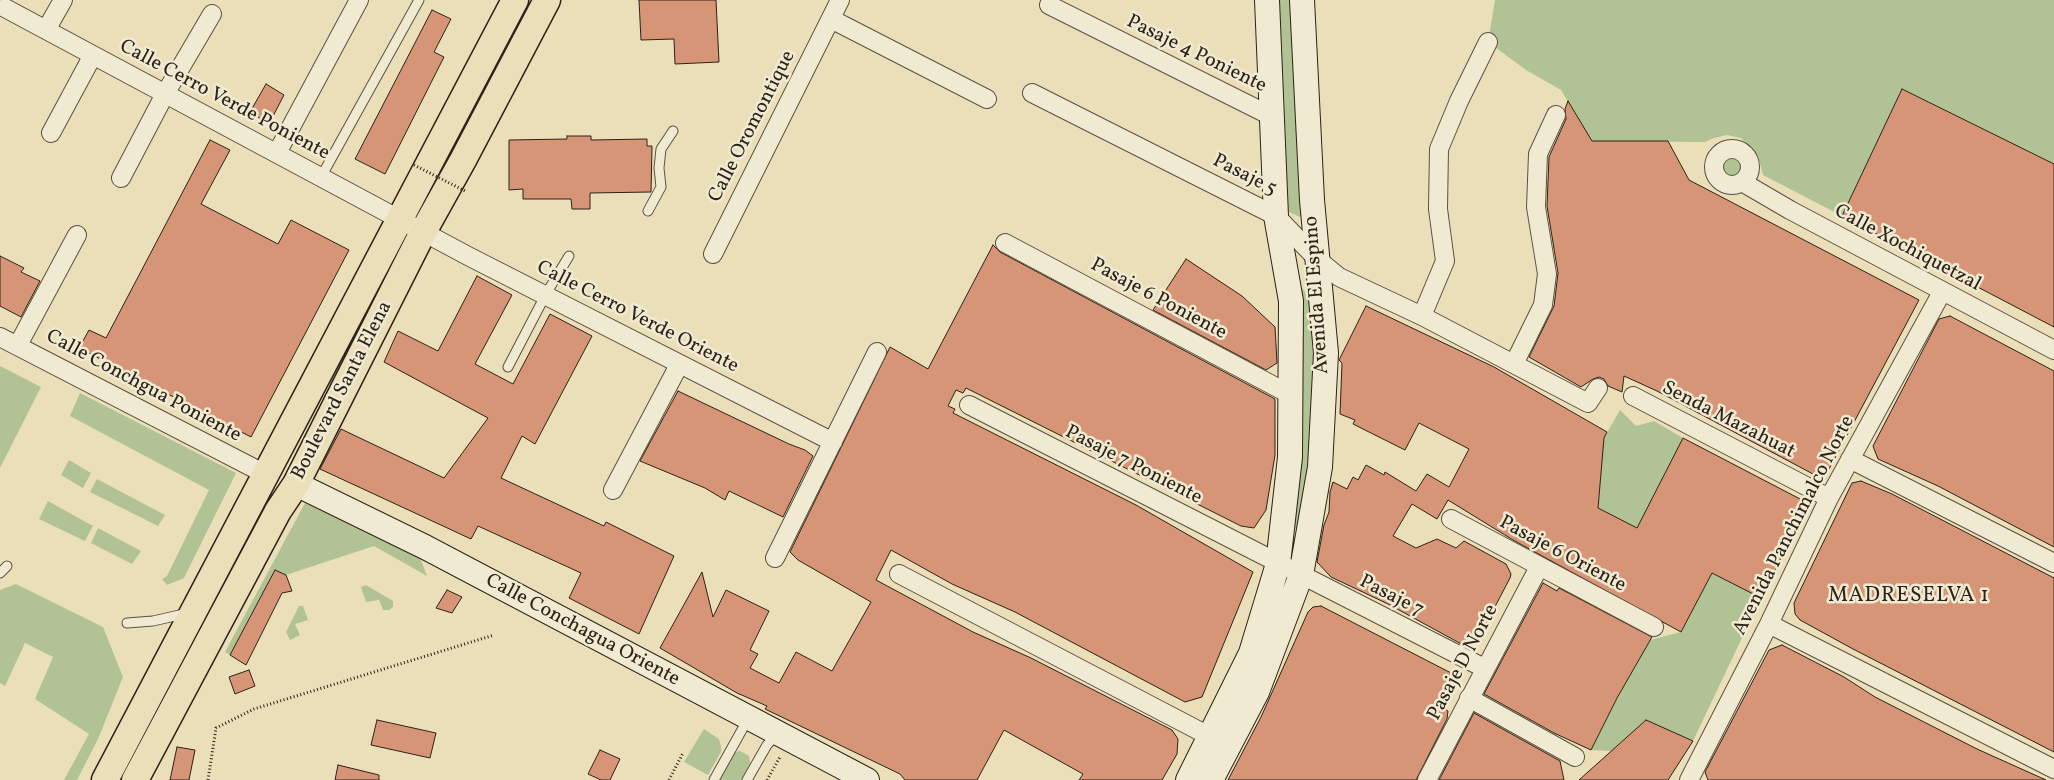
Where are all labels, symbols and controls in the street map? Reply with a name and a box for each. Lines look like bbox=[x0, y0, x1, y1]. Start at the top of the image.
street label: Pasaje 4 Poniente bbox=[1122, 11, 1270, 99]
street label: Calle Cerro Verde Poniente bbox=[115, 35, 333, 167]
street label: Calle Oromontique bbox=[704, 47, 802, 207]
street label: Pasaje 5 bbox=[1208, 150, 1280, 202]
street label: Calle Xochiquetzal bbox=[1830, 200, 1984, 298]
street label: Avenida El Espino bbox=[1300, 215, 1336, 375]
street label: Pasaje 6 Poniente bbox=[1086, 254, 1230, 346]
street label: Calle Cerro Verde Oriente bbox=[532, 257, 742, 379]
street label: Boulevard Santa Elena bbox=[288, 298, 398, 484]
street label: Calle Conchgua Poniente bbox=[41, 325, 245, 449]
street label: Senda Mazahuat bbox=[1657, 377, 1799, 465]
street label: Avenida Panchimalco Norte bbox=[1729, 412, 1861, 640]
street label: Pasaje 7 Poniente bbox=[1061, 421, 1205, 511]
street label: Pasaje 6 Oriente bbox=[1495, 512, 1629, 598]
street label: Calle Conchagua Oriente bbox=[481, 570, 683, 692]
street label: Pasaje 7 bbox=[1355, 571, 1427, 623]
district label: MADRESELVA 1 bbox=[1827, 584, 1991, 610]
street label: Pasaje D Norte bbox=[1423, 601, 1505, 725]

